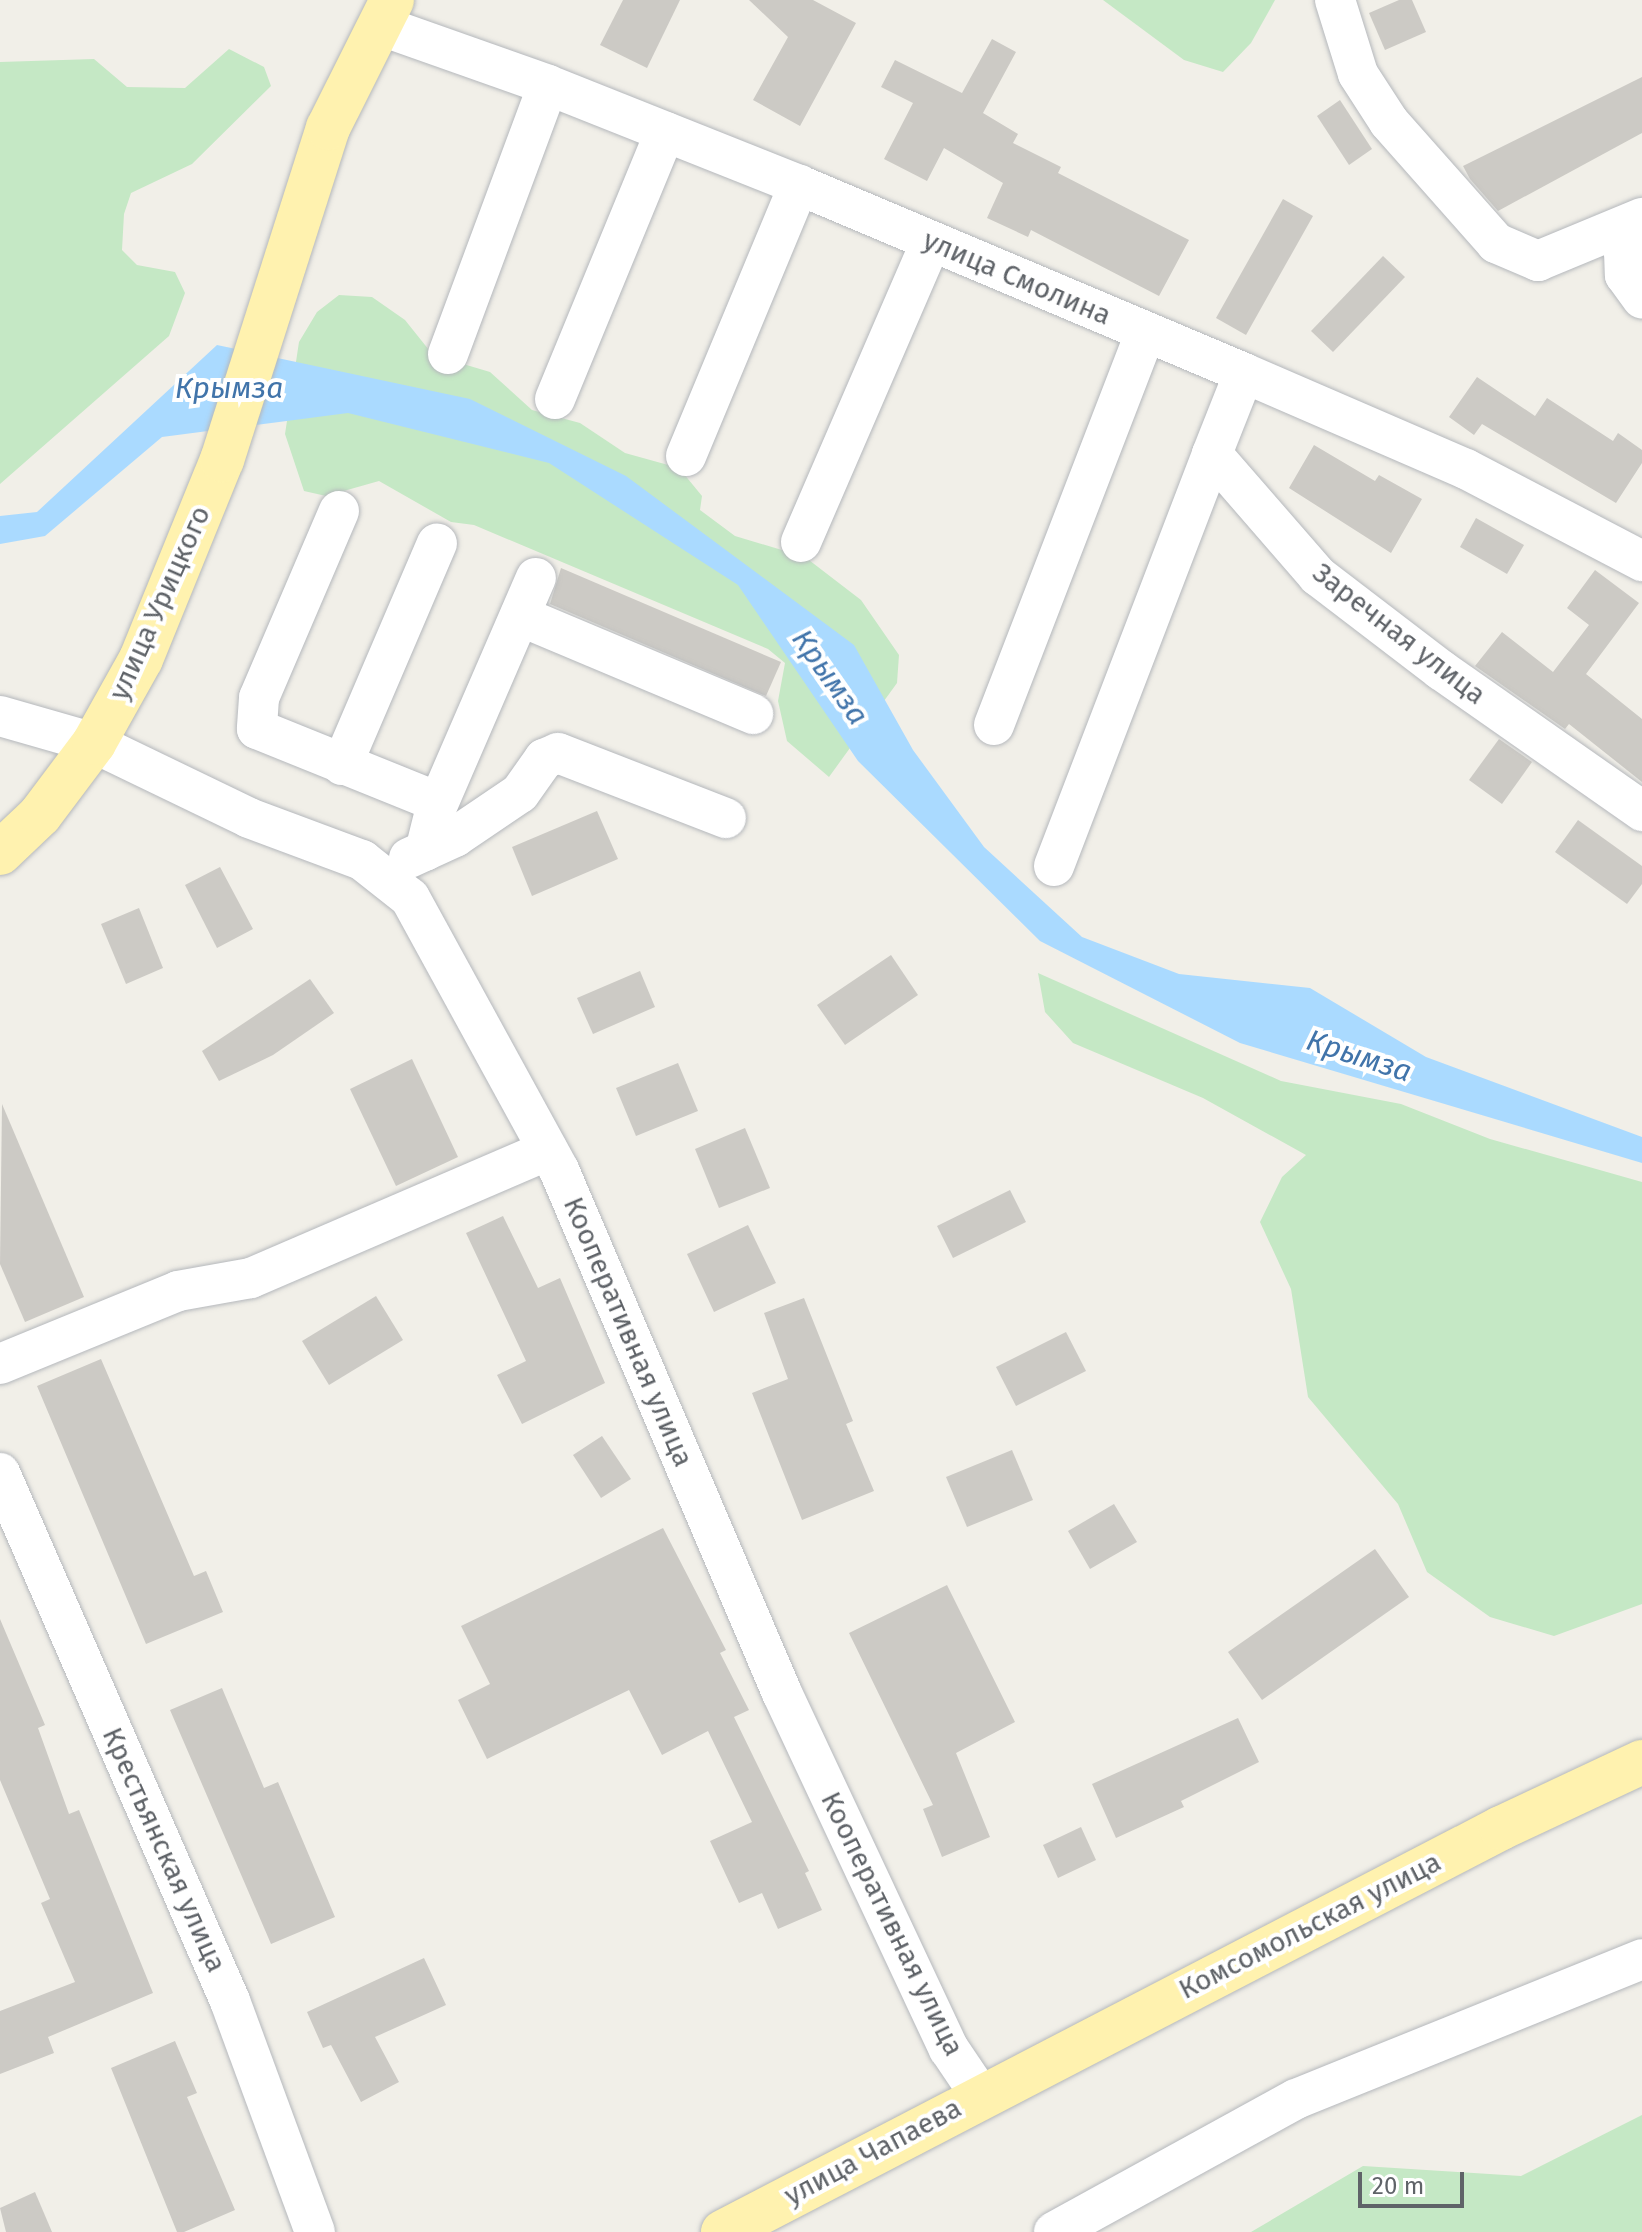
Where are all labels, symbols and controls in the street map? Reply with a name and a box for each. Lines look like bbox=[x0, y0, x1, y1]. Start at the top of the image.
street label: улица Смолина bbox=[918, 223, 1116, 333]
water label: Крымза bbox=[175, 370, 283, 406]
street label: улица Урицкого bbox=[102, 501, 218, 705]
street label: Заречная улица bbox=[1306, 556, 1492, 712]
water label: Крымза bbox=[784, 622, 876, 732]
water label: Крымза bbox=[1302, 1022, 1416, 1090]
street label: Кооперативная улица bbox=[556, 1192, 700, 1472]
street label: Крестьянская улица bbox=[95, 1722, 233, 1978]
street label: Кооперативная улица bbox=[813, 1787, 971, 2061]
street label: Комсомольская улица bbox=[1173, 1845, 1447, 2007]
street label: улица Чапаева bbox=[779, 2091, 967, 2213]
scale bar bbox=[1362, 2156, 1468, 2206]
text: 20 m bbox=[1372, 2172, 1424, 2200]

